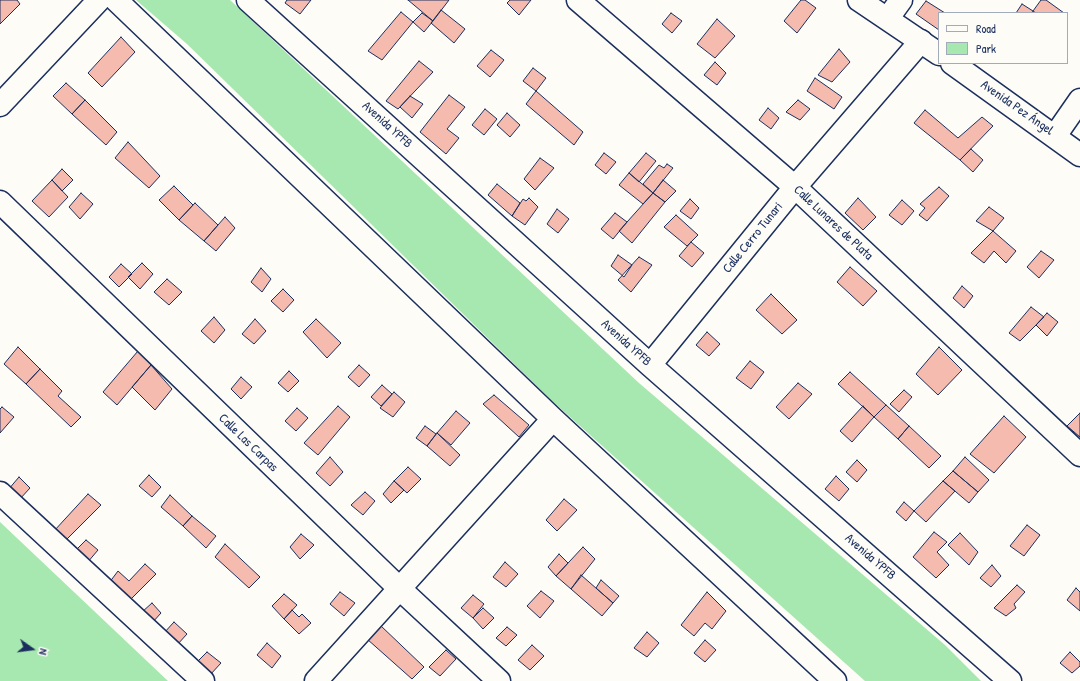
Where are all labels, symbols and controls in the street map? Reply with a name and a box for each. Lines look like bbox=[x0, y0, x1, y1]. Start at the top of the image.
legend bbox=[938, 12, 1068, 64]
text: Road bbox=[976, 20, 996, 37]
text: Park bbox=[976, 40, 996, 57]
street label: Avenida Pez Ángel bbox=[978, 77, 1056, 139]
street label: Avenida YPFB bbox=[359, 98, 415, 152]
street label: Calle Lunares de Plata bbox=[790, 182, 876, 264]
street label: Calle Cerro Tunari bbox=[720, 199, 786, 277]
street label: Avenida YPFB bbox=[598, 316, 654, 370]
street label: Calle Las Carpas bbox=[215, 411, 281, 475]
street label: Avenida YPFB bbox=[841, 531, 899, 583]
north arrow bbox=[12, 629, 52, 669]
text: N bbox=[36, 647, 51, 656]

